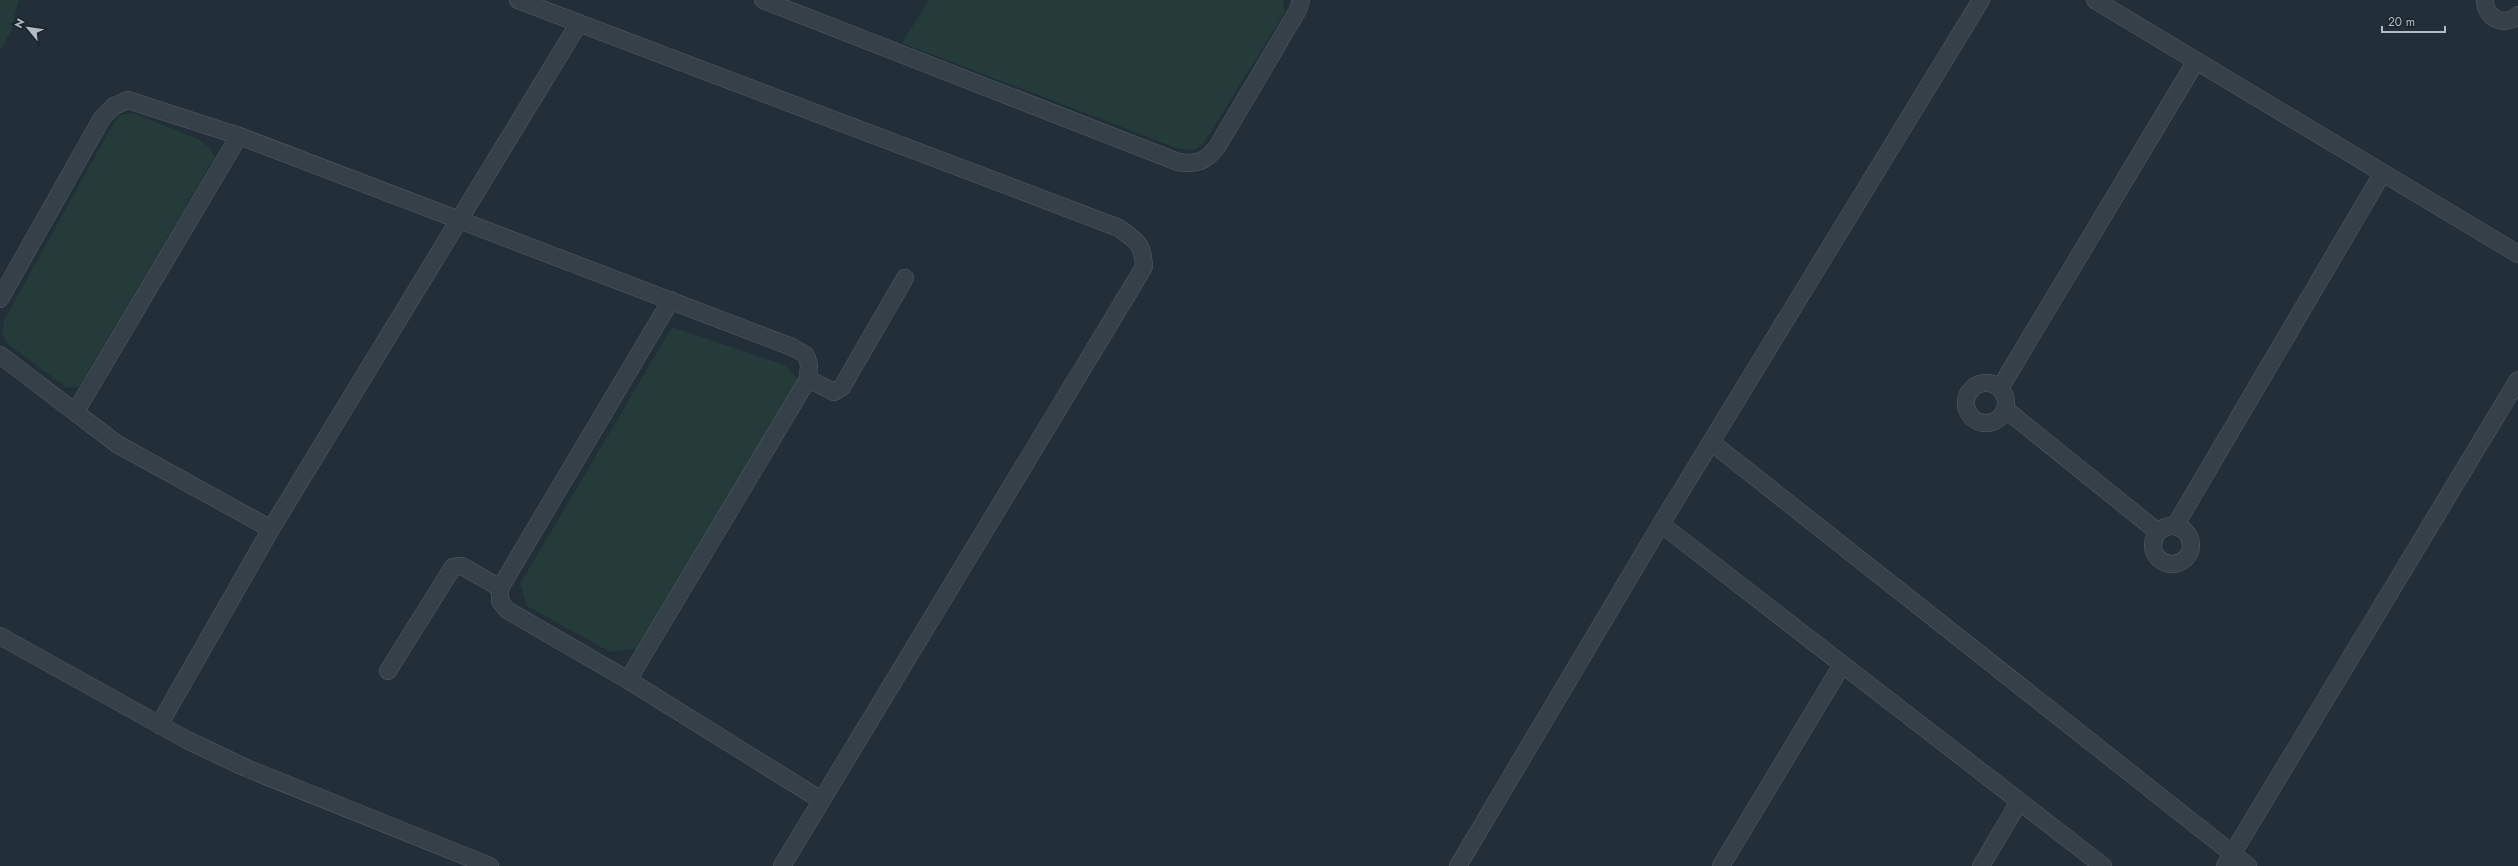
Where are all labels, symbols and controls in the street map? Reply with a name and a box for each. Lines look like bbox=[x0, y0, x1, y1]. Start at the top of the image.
north arrow bbox=[8, 8, 48, 48]
scale bar bbox=[2382, 8, 2445, 34]
text: 20 m bbox=[2388, 13, 2415, 31]
text: N bbox=[10, 15, 28, 31]

